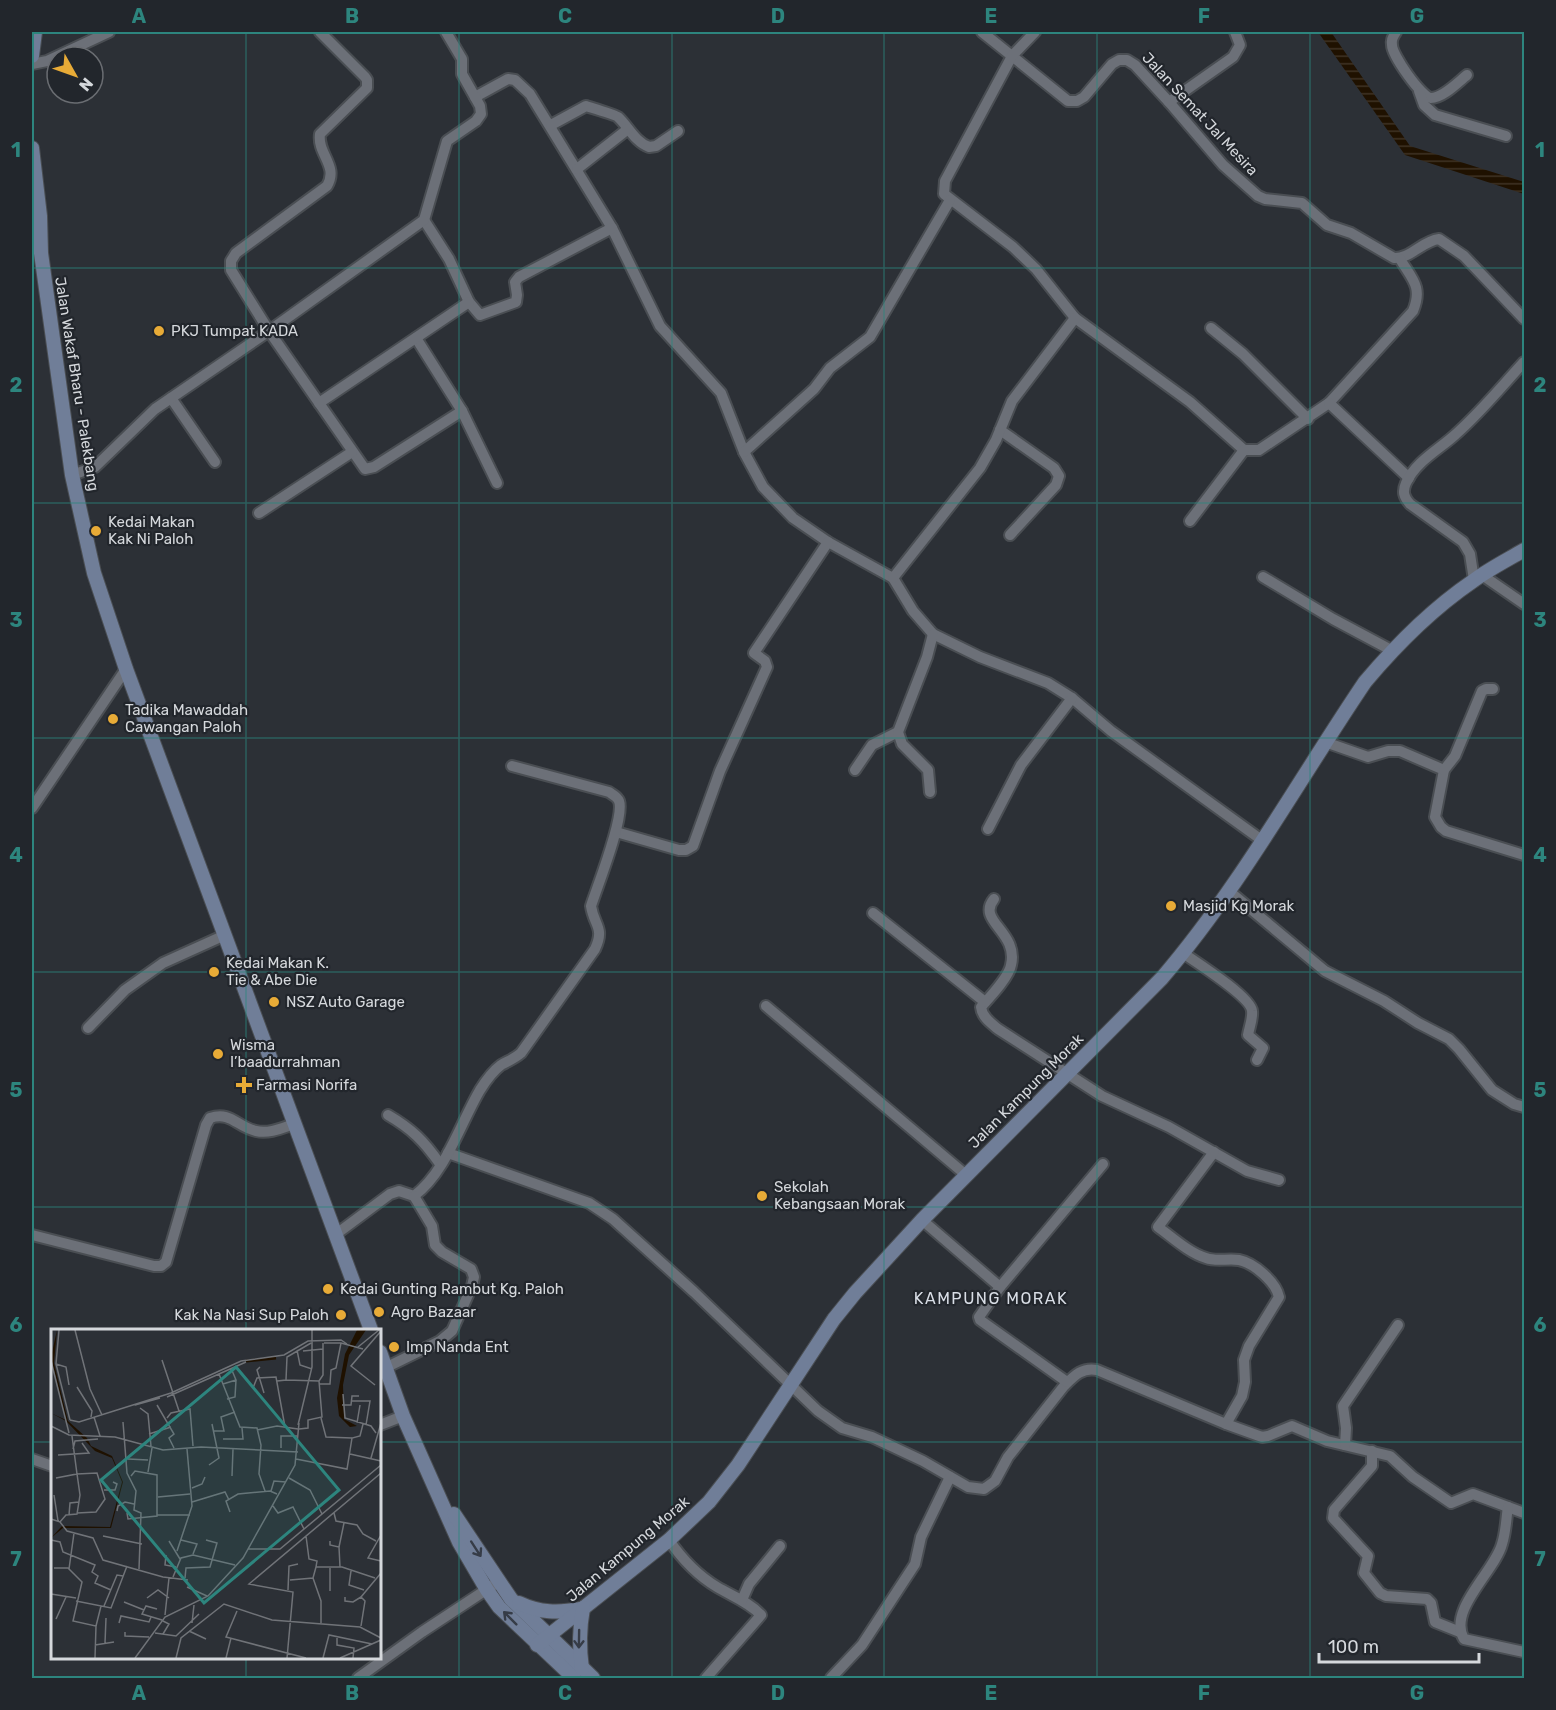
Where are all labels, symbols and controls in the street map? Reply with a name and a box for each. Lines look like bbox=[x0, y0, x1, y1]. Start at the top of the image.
text: A bbox=[132, 4, 147, 28]
text: B bbox=[345, 4, 359, 28]
text: C bbox=[558, 4, 572, 28]
text: D bbox=[771, 4, 785, 28]
text: E bbox=[985, 4, 997, 28]
text: F bbox=[1198, 4, 1210, 28]
text: G bbox=[1410, 4, 1424, 28]
north arrow bbox=[45, 45, 105, 105]
street label: Jalan Semat Jal Mesira bbox=[1138, 49, 1262, 179]
text: N bbox=[75, 74, 97, 95]
text: 1 bbox=[11, 138, 21, 162]
text: 1 bbox=[1535, 138, 1545, 162]
street label: Jalan Wakaf Bharu - Palekbang bbox=[51, 276, 103, 492]
place label: PKJ Tumpat KADA bbox=[171, 322, 298, 340]
marker: PKJ Tumpat KADA bbox=[152, 324, 166, 338]
text: 2 bbox=[10, 373, 23, 397]
text: 2 bbox=[1534, 373, 1547, 397]
place label: Kedai Makan Kak Ni Paloh bbox=[108, 513, 195, 548]
marker: Kedai Makan Kak Ni Paloh bbox=[89, 524, 103, 538]
text: 3 bbox=[9, 608, 23, 632]
text: 3 bbox=[1533, 608, 1547, 632]
place label: Tadika Mawaddah Cawangan Paloh bbox=[125, 701, 248, 736]
marker: Tadika Mawaddah Cawangan Paloh bbox=[106, 712, 120, 726]
text: 4 bbox=[9, 843, 23, 867]
text: 4 bbox=[1533, 843, 1547, 867]
place label: Masjid Kg Morak bbox=[1183, 897, 1294, 915]
marker: Masjid Kg Morak bbox=[1164, 899, 1178, 913]
place label: Kedai Makan K. Tie & Abe Die bbox=[226, 954, 329, 989]
marker: Kedai Makan K. Tie & Abe Die bbox=[207, 965, 221, 979]
place label: NSZ Auto Garage bbox=[286, 993, 405, 1011]
marker: NSZ Auto Garage bbox=[267, 995, 281, 1009]
street label: Jalan Kampung Morak bbox=[965, 1030, 1087, 1152]
place label: Wisma I’baadurrahman bbox=[230, 1036, 340, 1071]
marker: Wisma I’baadurrahman bbox=[211, 1047, 225, 1061]
place label: Farmasi Norifa bbox=[256, 1076, 357, 1094]
text: 5 bbox=[10, 1078, 23, 1102]
marker: Farmasi Norifa bbox=[237, 1078, 251, 1092]
text: 5 bbox=[1534, 1078, 1547, 1102]
place label: Sekolah Kebangsaan Morak bbox=[774, 1178, 906, 1213]
marker: Sekolah Kebangsaan Morak bbox=[755, 1189, 769, 1203]
place label: Kedai Gunting Rambut Kg. Paloh bbox=[340, 1280, 564, 1298]
marker: Kedai Gunting Rambut Kg. Paloh bbox=[321, 1282, 335, 1296]
district label: KAMPUNG MORAK bbox=[914, 1289, 1068, 1308]
place label: Agro Bazaar bbox=[391, 1303, 476, 1321]
marker: Agro Bazaar bbox=[372, 1305, 386, 1319]
place label: Kak Na Nasi Sup Paloh bbox=[174, 1306, 329, 1324]
marker: Kak Na Nasi Sup Paloh bbox=[334, 1308, 348, 1322]
text: 6 bbox=[9, 1313, 23, 1337]
text: 6 bbox=[1533, 1313, 1547, 1337]
inset map bbox=[51, 1329, 381, 1659]
place label: Imp Nanda Ent bbox=[406, 1338, 509, 1356]
marker: Imp Nanda Ent bbox=[387, 1340, 401, 1354]
street label: Jalan Kampung Morak bbox=[563, 1492, 693, 1606]
one-way arrow bbox=[471, 1540, 483, 1557]
text: 7 bbox=[10, 1547, 22, 1571]
text: 7 bbox=[1534, 1547, 1546, 1571]
one-way arrow bbox=[503, 1611, 518, 1626]
scale bar bbox=[1319, 1626, 1480, 1664]
one-way arrow bbox=[573, 1628, 585, 1648]
text: 100 m bbox=[1328, 1636, 1379, 1658]
text: A bbox=[132, 1681, 147, 1705]
text: B bbox=[345, 1681, 359, 1705]
text: C bbox=[558, 1681, 572, 1705]
text: D bbox=[771, 1681, 785, 1705]
text: E bbox=[985, 1681, 997, 1705]
text: F bbox=[1198, 1681, 1210, 1705]
text: G bbox=[1410, 1681, 1424, 1705]

